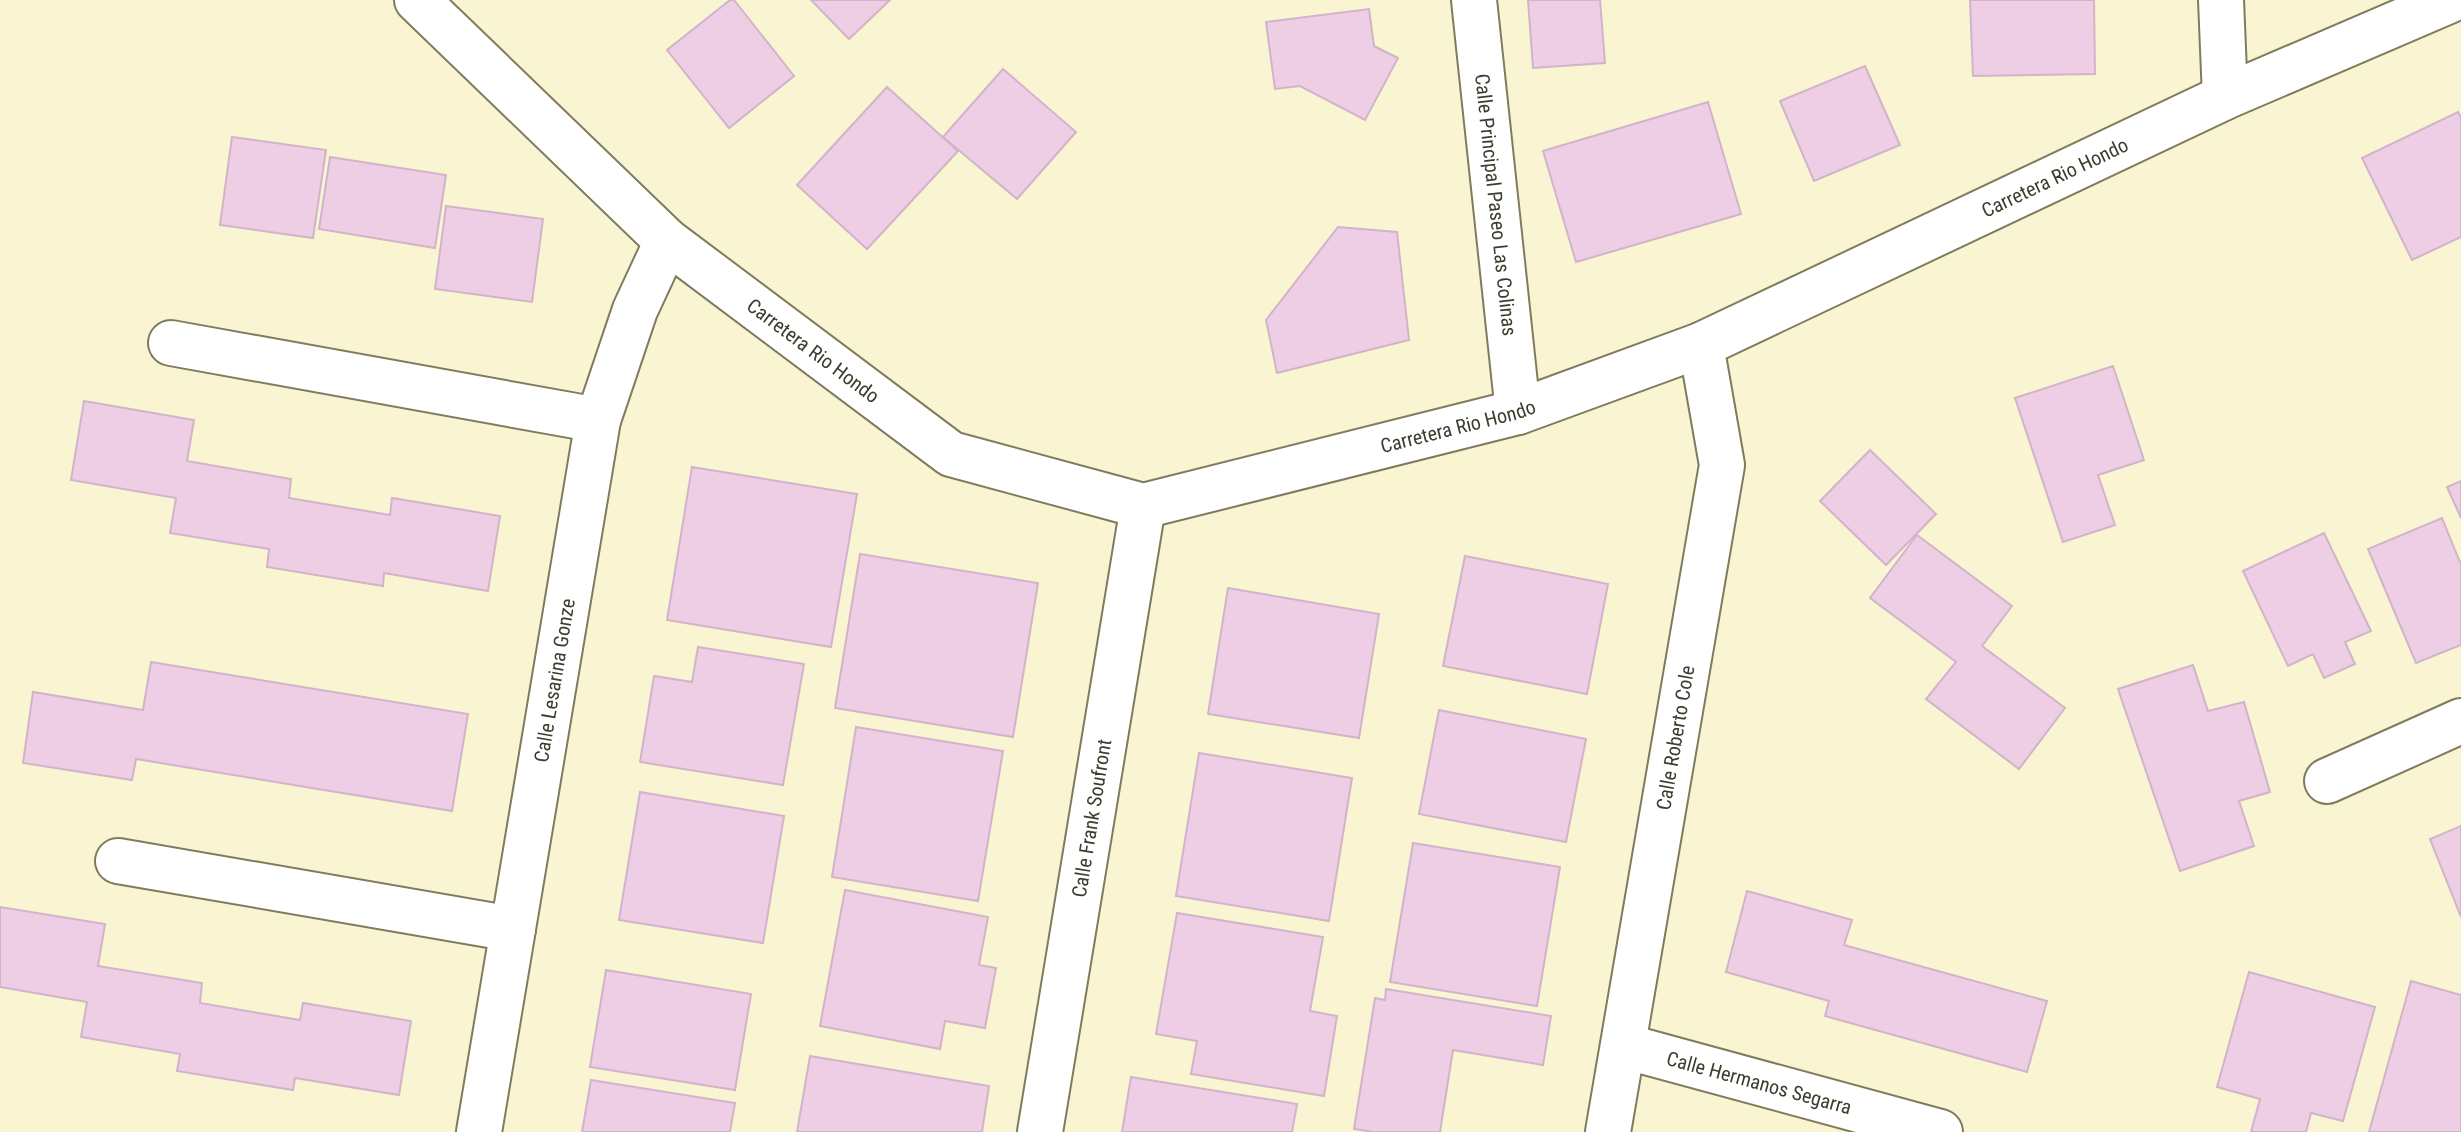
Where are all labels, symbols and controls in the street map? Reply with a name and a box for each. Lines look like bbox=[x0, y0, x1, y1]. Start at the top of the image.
street label: Calle Principal Paseo Las Colinas bbox=[1470, 73, 1522, 337]
street label: Carretera Rio Hondo bbox=[1978, 133, 2132, 223]
street label: Carretera Rio Hondo bbox=[742, 293, 884, 408]
street label: Carretera Rio Hondo bbox=[1378, 395, 1539, 458]
street label: Calle Lesarina Gonze bbox=[529, 597, 580, 764]
street label: Calle Roberto Cole bbox=[1651, 664, 1700, 812]
street label: Calle Frank Soufront bbox=[1067, 737, 1116, 899]
street label: Calle Hermanos Segarra bbox=[1664, 1046, 1854, 1119]

